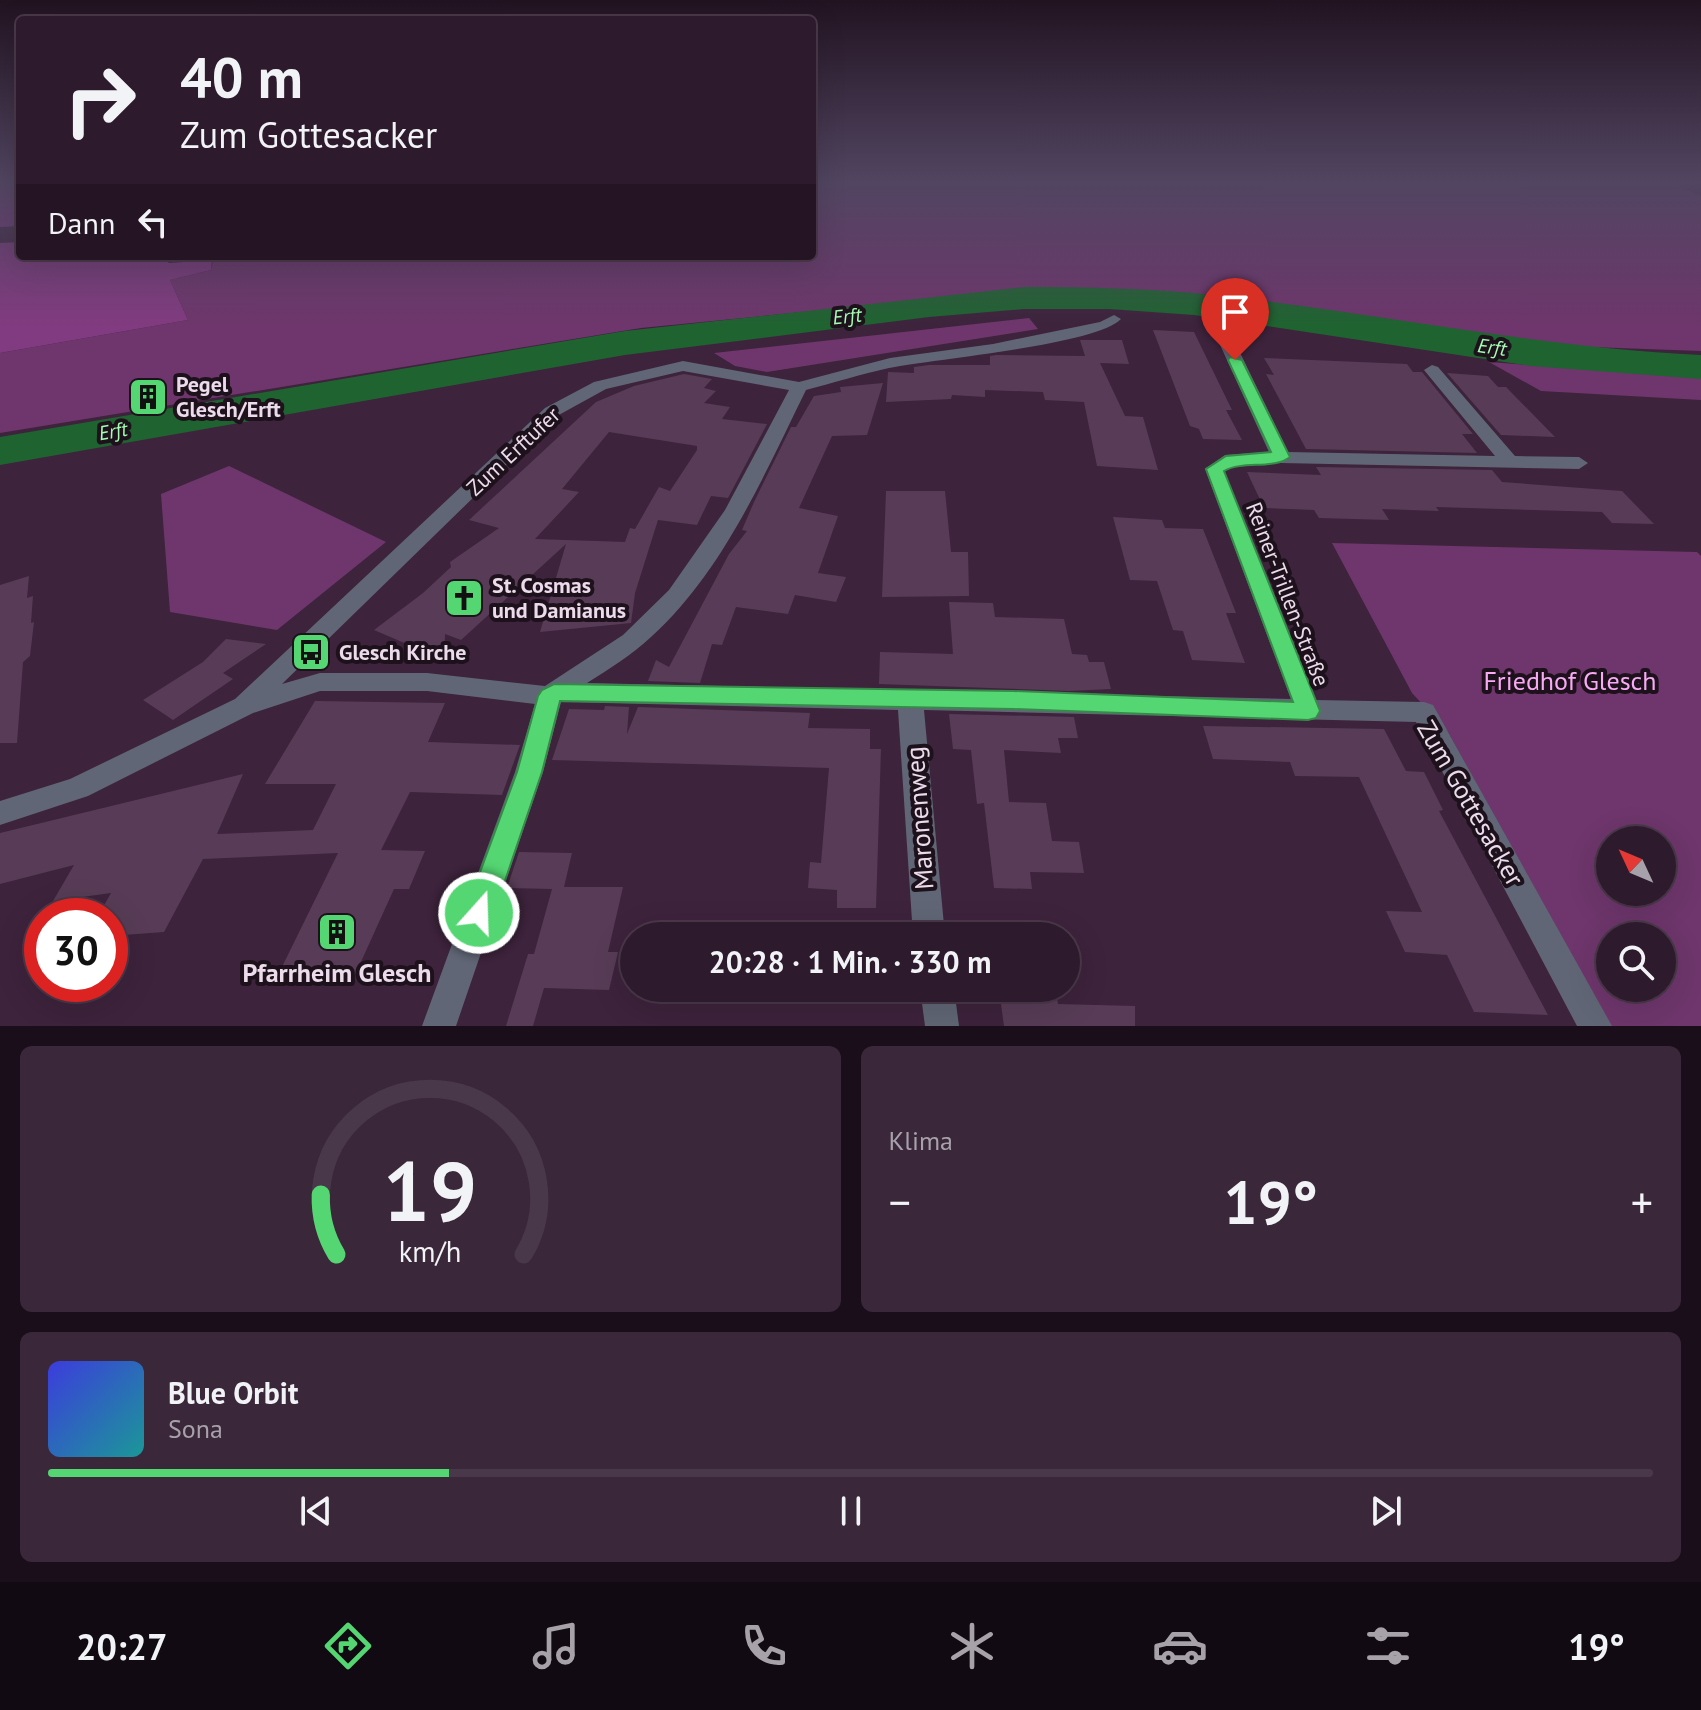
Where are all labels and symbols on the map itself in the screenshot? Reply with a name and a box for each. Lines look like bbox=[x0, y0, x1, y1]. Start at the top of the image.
pin bbox=[1201, 278, 1269, 360]
water label: Erft bbox=[831, 301, 864, 330]
water label: Erft bbox=[1476, 332, 1510, 362]
place label: Pegel Glesch/Erft bbox=[176, 370, 281, 423]
building icon: Pegel Glesch/Erft bbox=[127, 376, 169, 418]
street label: Zum Erftufer bbox=[460, 400, 566, 501]
water label: Erft bbox=[96, 415, 131, 446]
street label: Reiner-Trillen-Straße bbox=[1240, 498, 1336, 690]
place label: St. Cosmas und Damianus bbox=[492, 571, 626, 624]
church icon: St. Cosmas und Damianus bbox=[443, 577, 485, 619]
bus stop icon: Glesch Kirche bbox=[290, 631, 332, 673]
place label: Glesch Kirche bbox=[339, 638, 466, 666]
park label: Friedhof Glesch bbox=[1483, 664, 1657, 697]
street label: Zum Gottesacker bbox=[1410, 714, 1532, 892]
street label: Maronenweg bbox=[898, 745, 940, 891]
north arrow bbox=[1596, 826, 1676, 906]
position arrow bbox=[437, 871, 521, 955]
speed limit sign: 30 bbox=[24, 898, 128, 1002]
building icon: Pfarrheim Glesch bbox=[316, 911, 358, 953]
place label: Pfarrheim Glesch bbox=[243, 956, 432, 989]

